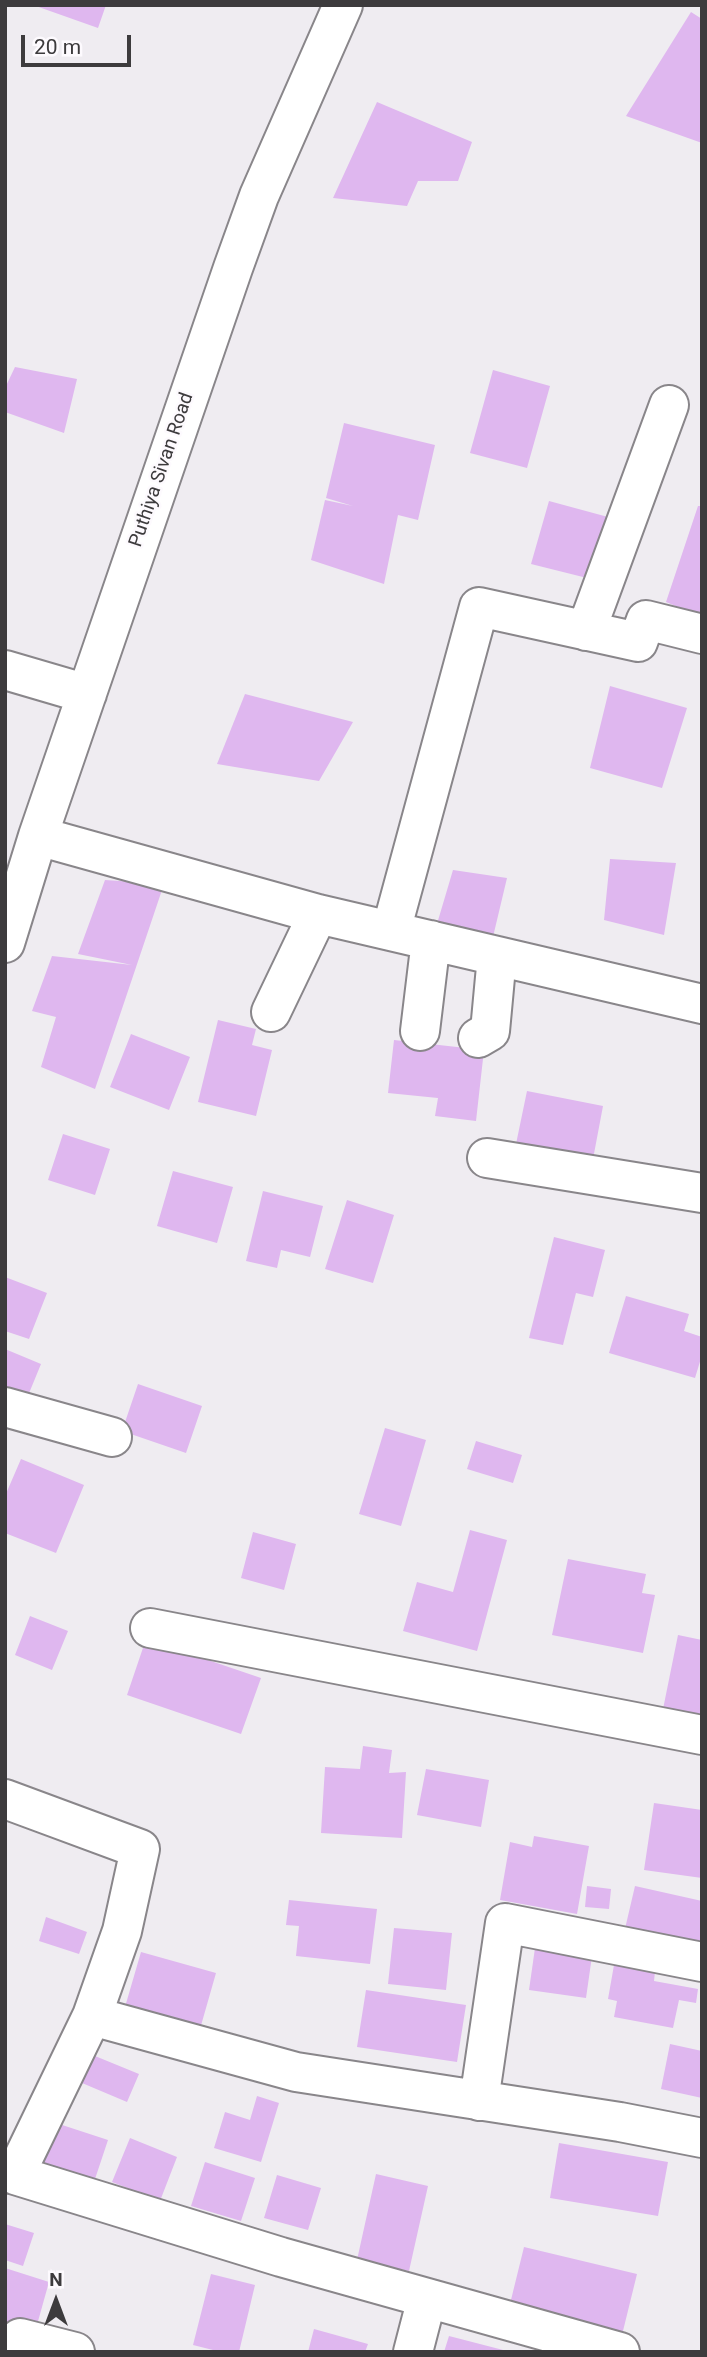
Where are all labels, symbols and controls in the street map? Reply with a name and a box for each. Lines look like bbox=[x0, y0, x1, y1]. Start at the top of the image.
scale bar bbox=[24, 21, 135, 65]
text: 20 m bbox=[34, 35, 81, 59]
street label: Puthiya Sivan Road bbox=[125, 390, 199, 550]
north arrow bbox=[21, 2266, 91, 2336]
text: N bbox=[49, 2268, 63, 2291]

